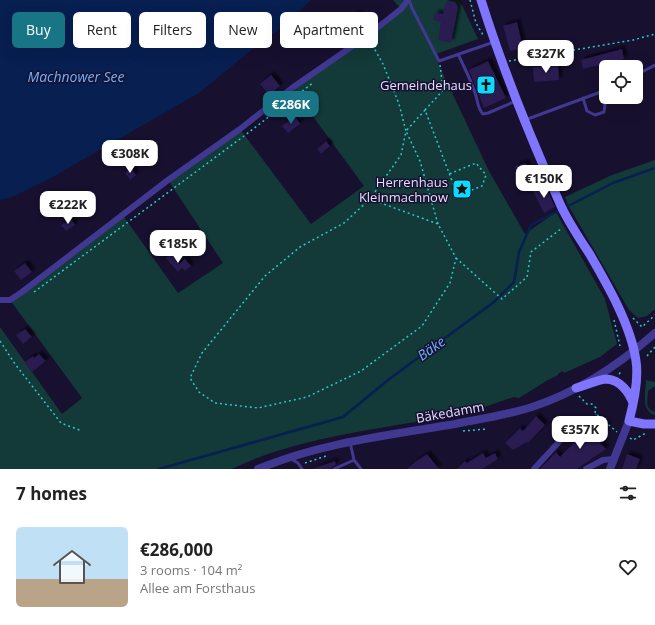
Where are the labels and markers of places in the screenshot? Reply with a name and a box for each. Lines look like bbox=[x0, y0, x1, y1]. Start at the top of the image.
pin: €327K bbox=[518, 40, 574, 74]
church icon: Gemeindehaus bbox=[475, 74, 497, 96]
place label: Gemeindehaus bbox=[380, 76, 472, 94]
pin: €286K bbox=[263, 91, 319, 125]
pin: €308K bbox=[102, 140, 158, 174]
pin: €150K bbox=[516, 165, 572, 199]
place label: Herrenhaus Kleinmachnow bbox=[359, 173, 448, 206]
place icon: Herrenhaus Kleinmachnow bbox=[451, 178, 473, 200]
pin: €222K bbox=[40, 191, 96, 225]
pin: €185K bbox=[150, 230, 206, 264]
pin: €357K bbox=[552, 416, 608, 450]

